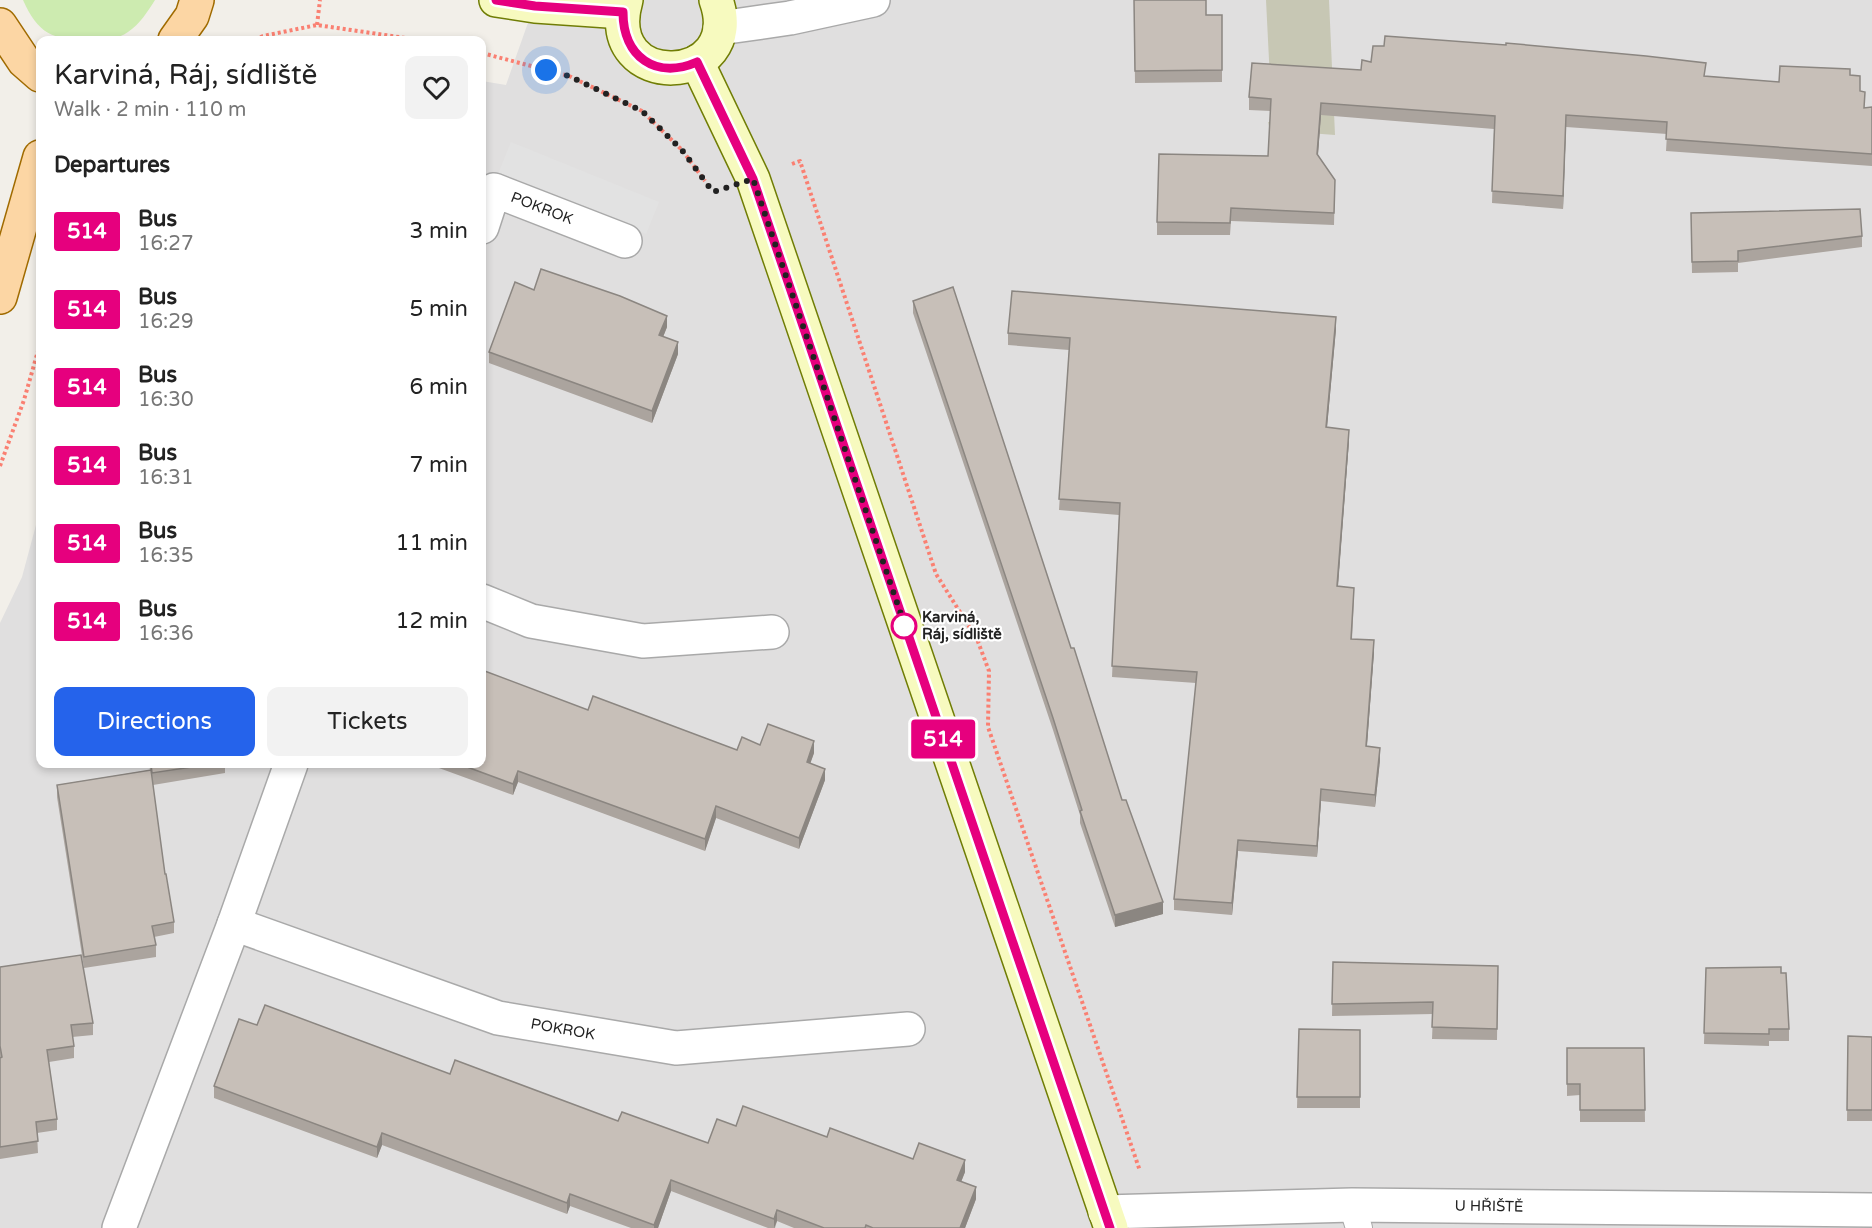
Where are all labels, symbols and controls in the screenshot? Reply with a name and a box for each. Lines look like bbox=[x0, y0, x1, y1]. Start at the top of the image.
your location bbox=[531, 55, 561, 85]
button: heart bbox=[405, 56, 468, 119]
text: Karviná, Ráj, sídliště bbox=[54, 58, 317, 92]
text: Walk · 2 min · 110 m bbox=[54, 98, 246, 122]
text: Departures bbox=[54, 152, 170, 178]
street label: POKROK bbox=[508, 188, 576, 228]
text: Bus bbox=[138, 206, 177, 232]
text: 3 min bbox=[409, 218, 468, 244]
text: 514 bbox=[67, 219, 107, 244]
text: 16:27 bbox=[138, 232, 193, 256]
text: Bus bbox=[138, 284, 177, 310]
text: 5 min bbox=[409, 296, 468, 322]
text: 514 bbox=[67, 297, 107, 322]
text: 16:29 bbox=[138, 310, 193, 334]
text: Bus bbox=[138, 362, 177, 388]
text: 6 min bbox=[409, 374, 468, 400]
text: 514 bbox=[67, 375, 107, 400]
text: 16:30 bbox=[138, 388, 193, 412]
text: Bus bbox=[138, 440, 177, 466]
text: 7 min bbox=[409, 452, 468, 478]
text: 514 bbox=[67, 453, 107, 478]
text: 16:31 bbox=[138, 466, 193, 490]
text: Bus bbox=[138, 518, 177, 544]
text: 11 min bbox=[396, 530, 468, 556]
text: 514 bbox=[67, 531, 107, 556]
text: 16:35 bbox=[138, 544, 193, 568]
text: Bus bbox=[138, 596, 177, 622]
text: 12 min bbox=[396, 608, 468, 634]
place label: Karviná, Ráj, sídliště bbox=[922, 608, 1002, 644]
text: 514 bbox=[67, 609, 107, 634]
marker: Karviná, Ráj, sídliště bbox=[891, 613, 917, 639]
text: 16:36 bbox=[138, 622, 193, 646]
button: Directions bbox=[54, 687, 255, 756]
button: Tickets bbox=[267, 687, 468, 756]
line badge: 514 bbox=[908, 720, 978, 758]
text: 514 bbox=[923, 727, 963, 752]
street label: POKROK bbox=[529, 1014, 597, 1044]
street label: U HŘIŠTĚ bbox=[1454, 1196, 1524, 1216]

